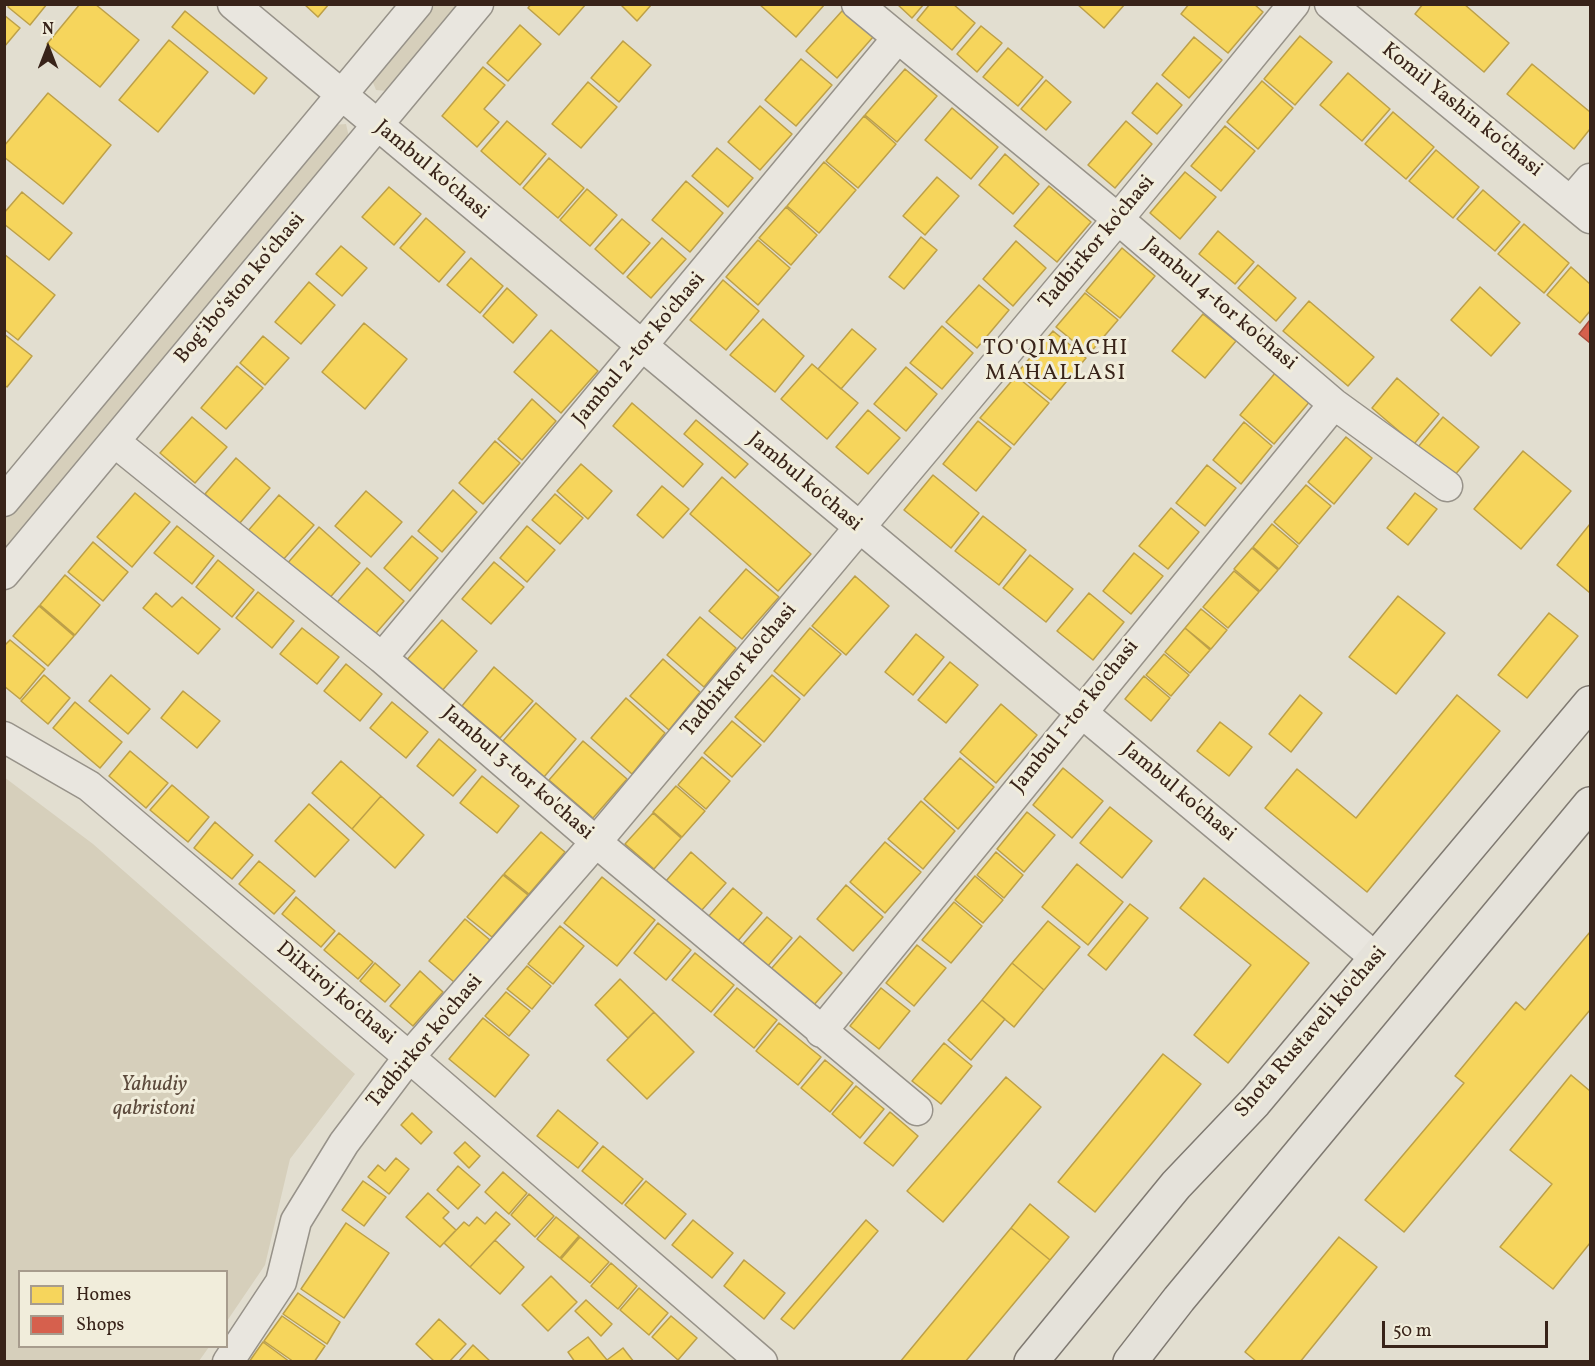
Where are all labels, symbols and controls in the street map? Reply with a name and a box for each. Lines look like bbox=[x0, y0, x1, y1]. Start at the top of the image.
north arrow bbox=[18, 18, 78, 78]
text: N bbox=[42, 19, 54, 41]
street label: Komil Yashin koʻchasi bbox=[1376, 38, 1546, 184]
street label: Jambul ko'chasi bbox=[369, 116, 493, 226]
street label: Tadbirkor ko'chasi bbox=[1035, 171, 1161, 315]
street label: Bogʻiboʻston koʻchasi bbox=[170, 208, 312, 370]
street label: Jambul 4-tor ko'chasi bbox=[1137, 233, 1301, 377]
street label: Jambul 2-tor ko'chasi bbox=[568, 268, 712, 432]
district label: TO'QIMACHI MAHALLASI bbox=[983, 337, 1129, 388]
street label: Jambul ko'chasi bbox=[742, 428, 866, 538]
street label: Tadbirkor ko'chasi bbox=[677, 599, 803, 743]
street label: Jambul 1-tor ko'chasi bbox=[1007, 636, 1145, 798]
street label: Jambul 3-tor ko'chasi bbox=[436, 701, 598, 847]
street label: Jambul ko'chasi bbox=[1116, 738, 1240, 848]
street label: Dilxiroj ko‘chasi bbox=[270, 937, 400, 1051]
street label: Shota Rustaveli ko'chasi bbox=[1231, 942, 1393, 1124]
street label: Tadbirkor ko'chasi bbox=[363, 970, 489, 1114]
park label: Yahudiy qabristoni bbox=[113, 1073, 195, 1123]
legend bbox=[18, 1270, 228, 1348]
text: Homes bbox=[76, 1283, 131, 1308]
scale bar bbox=[1385, 1309, 1552, 1347]
text: Shops bbox=[76, 1313, 124, 1338]
text: 50 m bbox=[1393, 1319, 1432, 1344]

